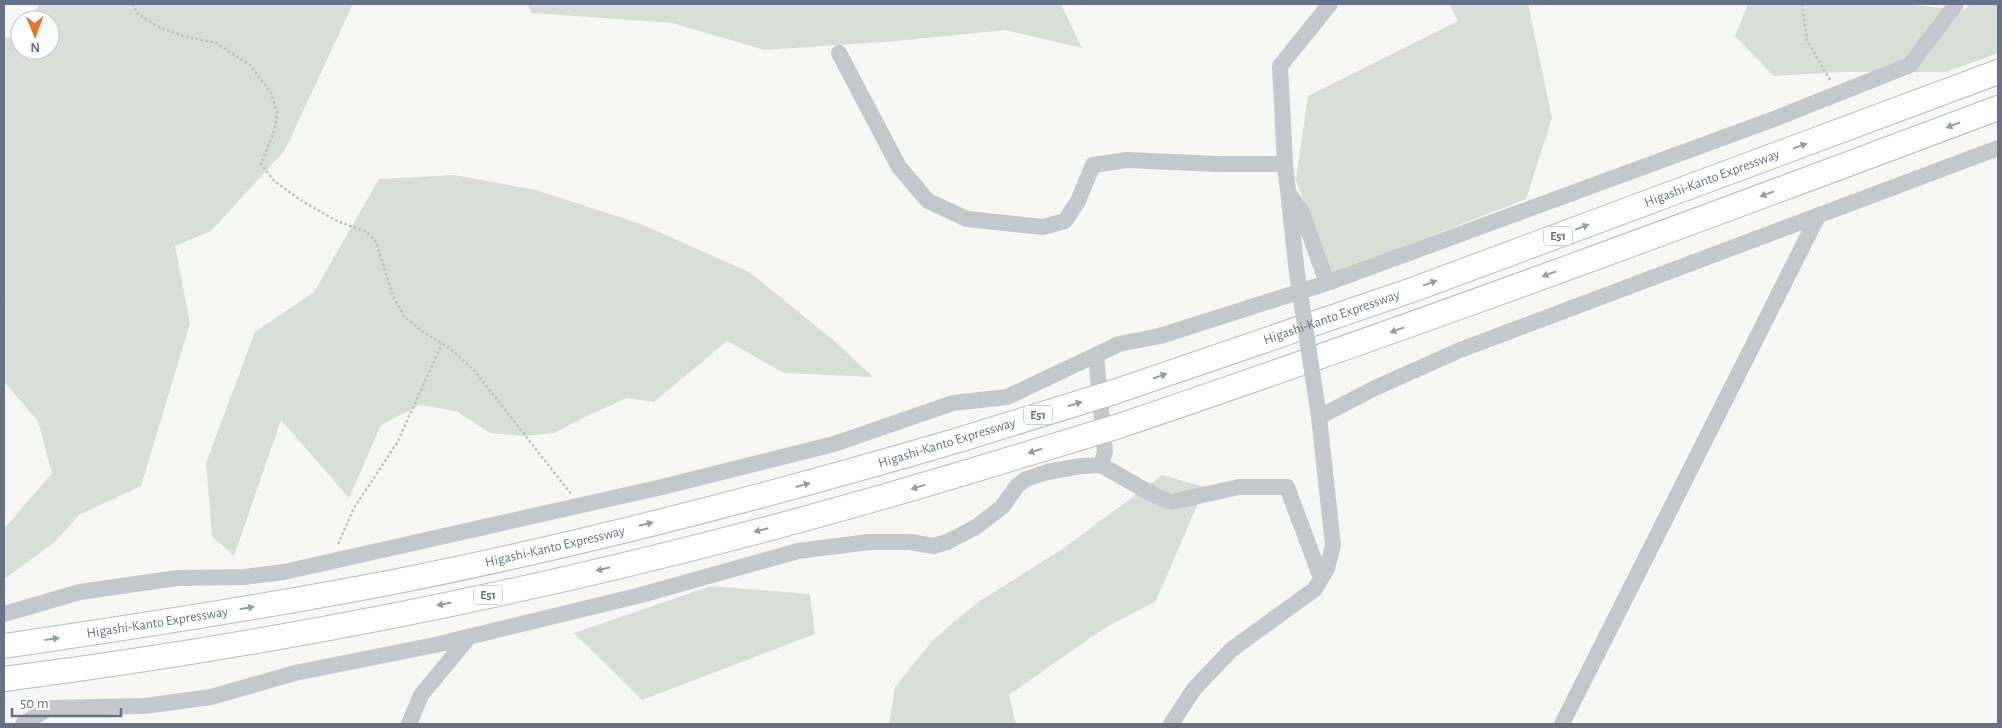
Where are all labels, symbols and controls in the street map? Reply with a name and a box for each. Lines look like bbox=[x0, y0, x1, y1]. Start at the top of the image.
north arrow bbox=[10, 10, 60, 60]
text: N bbox=[30, 40, 40, 54]
one-way arrow bbox=[1945, 122, 1960, 129]
one-way arrow bbox=[1793, 142, 1808, 150]
street label: Higashi-Kanto Expressway bbox=[1642, 147, 1781, 210]
one-way arrow bbox=[1760, 190, 1775, 198]
one-way arrow bbox=[1575, 223, 1590, 231]
road number: E51 bbox=[1544, 227, 1572, 246]
one-way arrow bbox=[1542, 271, 1557, 278]
one-way arrow bbox=[1423, 279, 1438, 287]
street label: Higashi-Kanto Expressway bbox=[1262, 288, 1402, 347]
one-way arrow bbox=[1389, 327, 1404, 334]
one-way arrow bbox=[1153, 372, 1168, 379]
one-way arrow bbox=[1068, 399, 1083, 407]
road number: E51 bbox=[1024, 406, 1052, 424]
street label: Higashi-Kanto Expressway bbox=[877, 415, 1017, 471]
one-way arrow bbox=[1028, 448, 1043, 456]
one-way arrow bbox=[796, 481, 811, 489]
one-way arrow bbox=[910, 484, 925, 492]
one-way arrow bbox=[638, 520, 653, 528]
street label: Higashi-Kanto Expressway bbox=[484, 524, 626, 570]
one-way arrow bbox=[753, 526, 768, 534]
one-way arrow bbox=[596, 565, 611, 573]
road number: E51 bbox=[474, 586, 502, 604]
one-way arrow bbox=[437, 600, 452, 608]
one-way arrow bbox=[239, 603, 255, 611]
street label: Higashi-Kanto Expressway bbox=[86, 605, 229, 641]
one-way arrow bbox=[44, 635, 60, 643]
scale bar bbox=[12, 686, 121, 718]
text: 50 m bbox=[20, 696, 49, 711]

